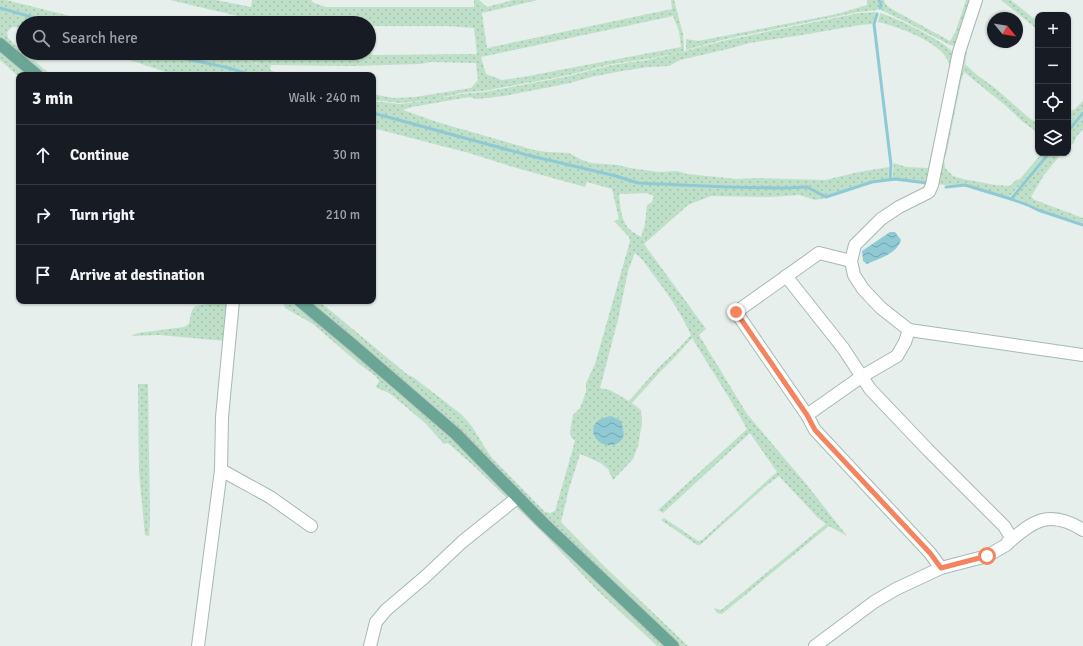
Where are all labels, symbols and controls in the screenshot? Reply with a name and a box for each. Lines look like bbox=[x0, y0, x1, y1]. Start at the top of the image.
north arrow bbox=[987, 12, 1023, 48]
map controls bbox=[1035, 12, 1071, 156]
button: + bbox=[1035, 12, 1071, 48]
search box bbox=[16, 16, 376, 60]
icon: search bbox=[30, 27, 52, 49]
text: Search here bbox=[62, 29, 138, 47]
button: − bbox=[1035, 48, 1071, 84]
button: locate bbox=[1035, 84, 1071, 120]
text: 3 min bbox=[32, 88, 73, 109]
text: Walk · 240 m bbox=[289, 90, 360, 106]
button: layers bbox=[1035, 120, 1071, 156]
icon: ahead bbox=[32, 144, 54, 166]
text: Continue bbox=[70, 146, 129, 164]
text: 30 m bbox=[333, 147, 360, 163]
icon: right bbox=[32, 204, 54, 226]
text: Turn right bbox=[70, 206, 135, 224]
text: 210 m bbox=[326, 207, 360, 223]
icon: arrive bbox=[32, 264, 54, 286]
text: Arrive at destination bbox=[70, 266, 205, 284]
route end bbox=[727, 303, 745, 321]
route start bbox=[978, 547, 996, 565]

